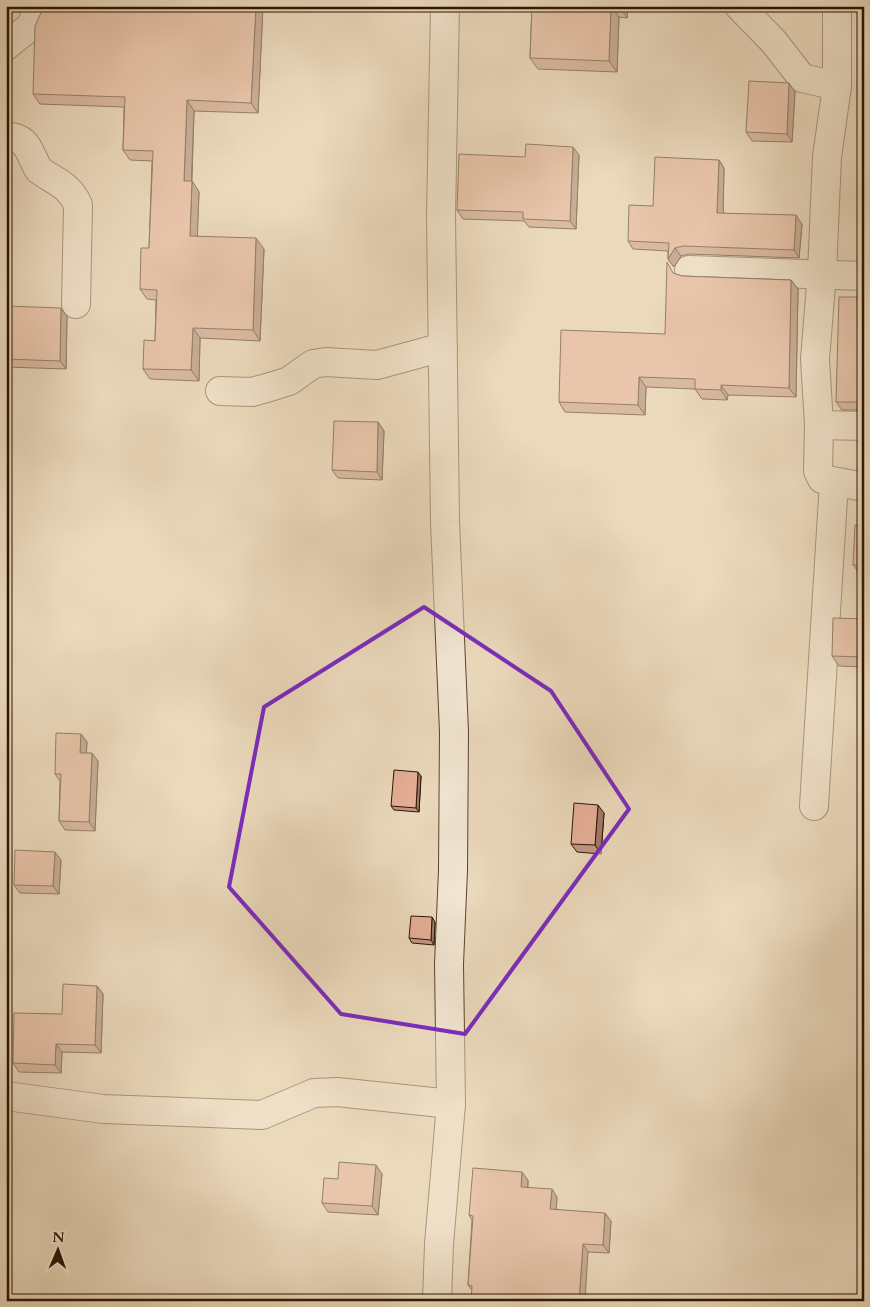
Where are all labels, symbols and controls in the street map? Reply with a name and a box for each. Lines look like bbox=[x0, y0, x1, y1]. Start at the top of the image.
north arrow bbox=[32, 1224, 82, 1274]
text: N bbox=[52, 1228, 65, 1247]

